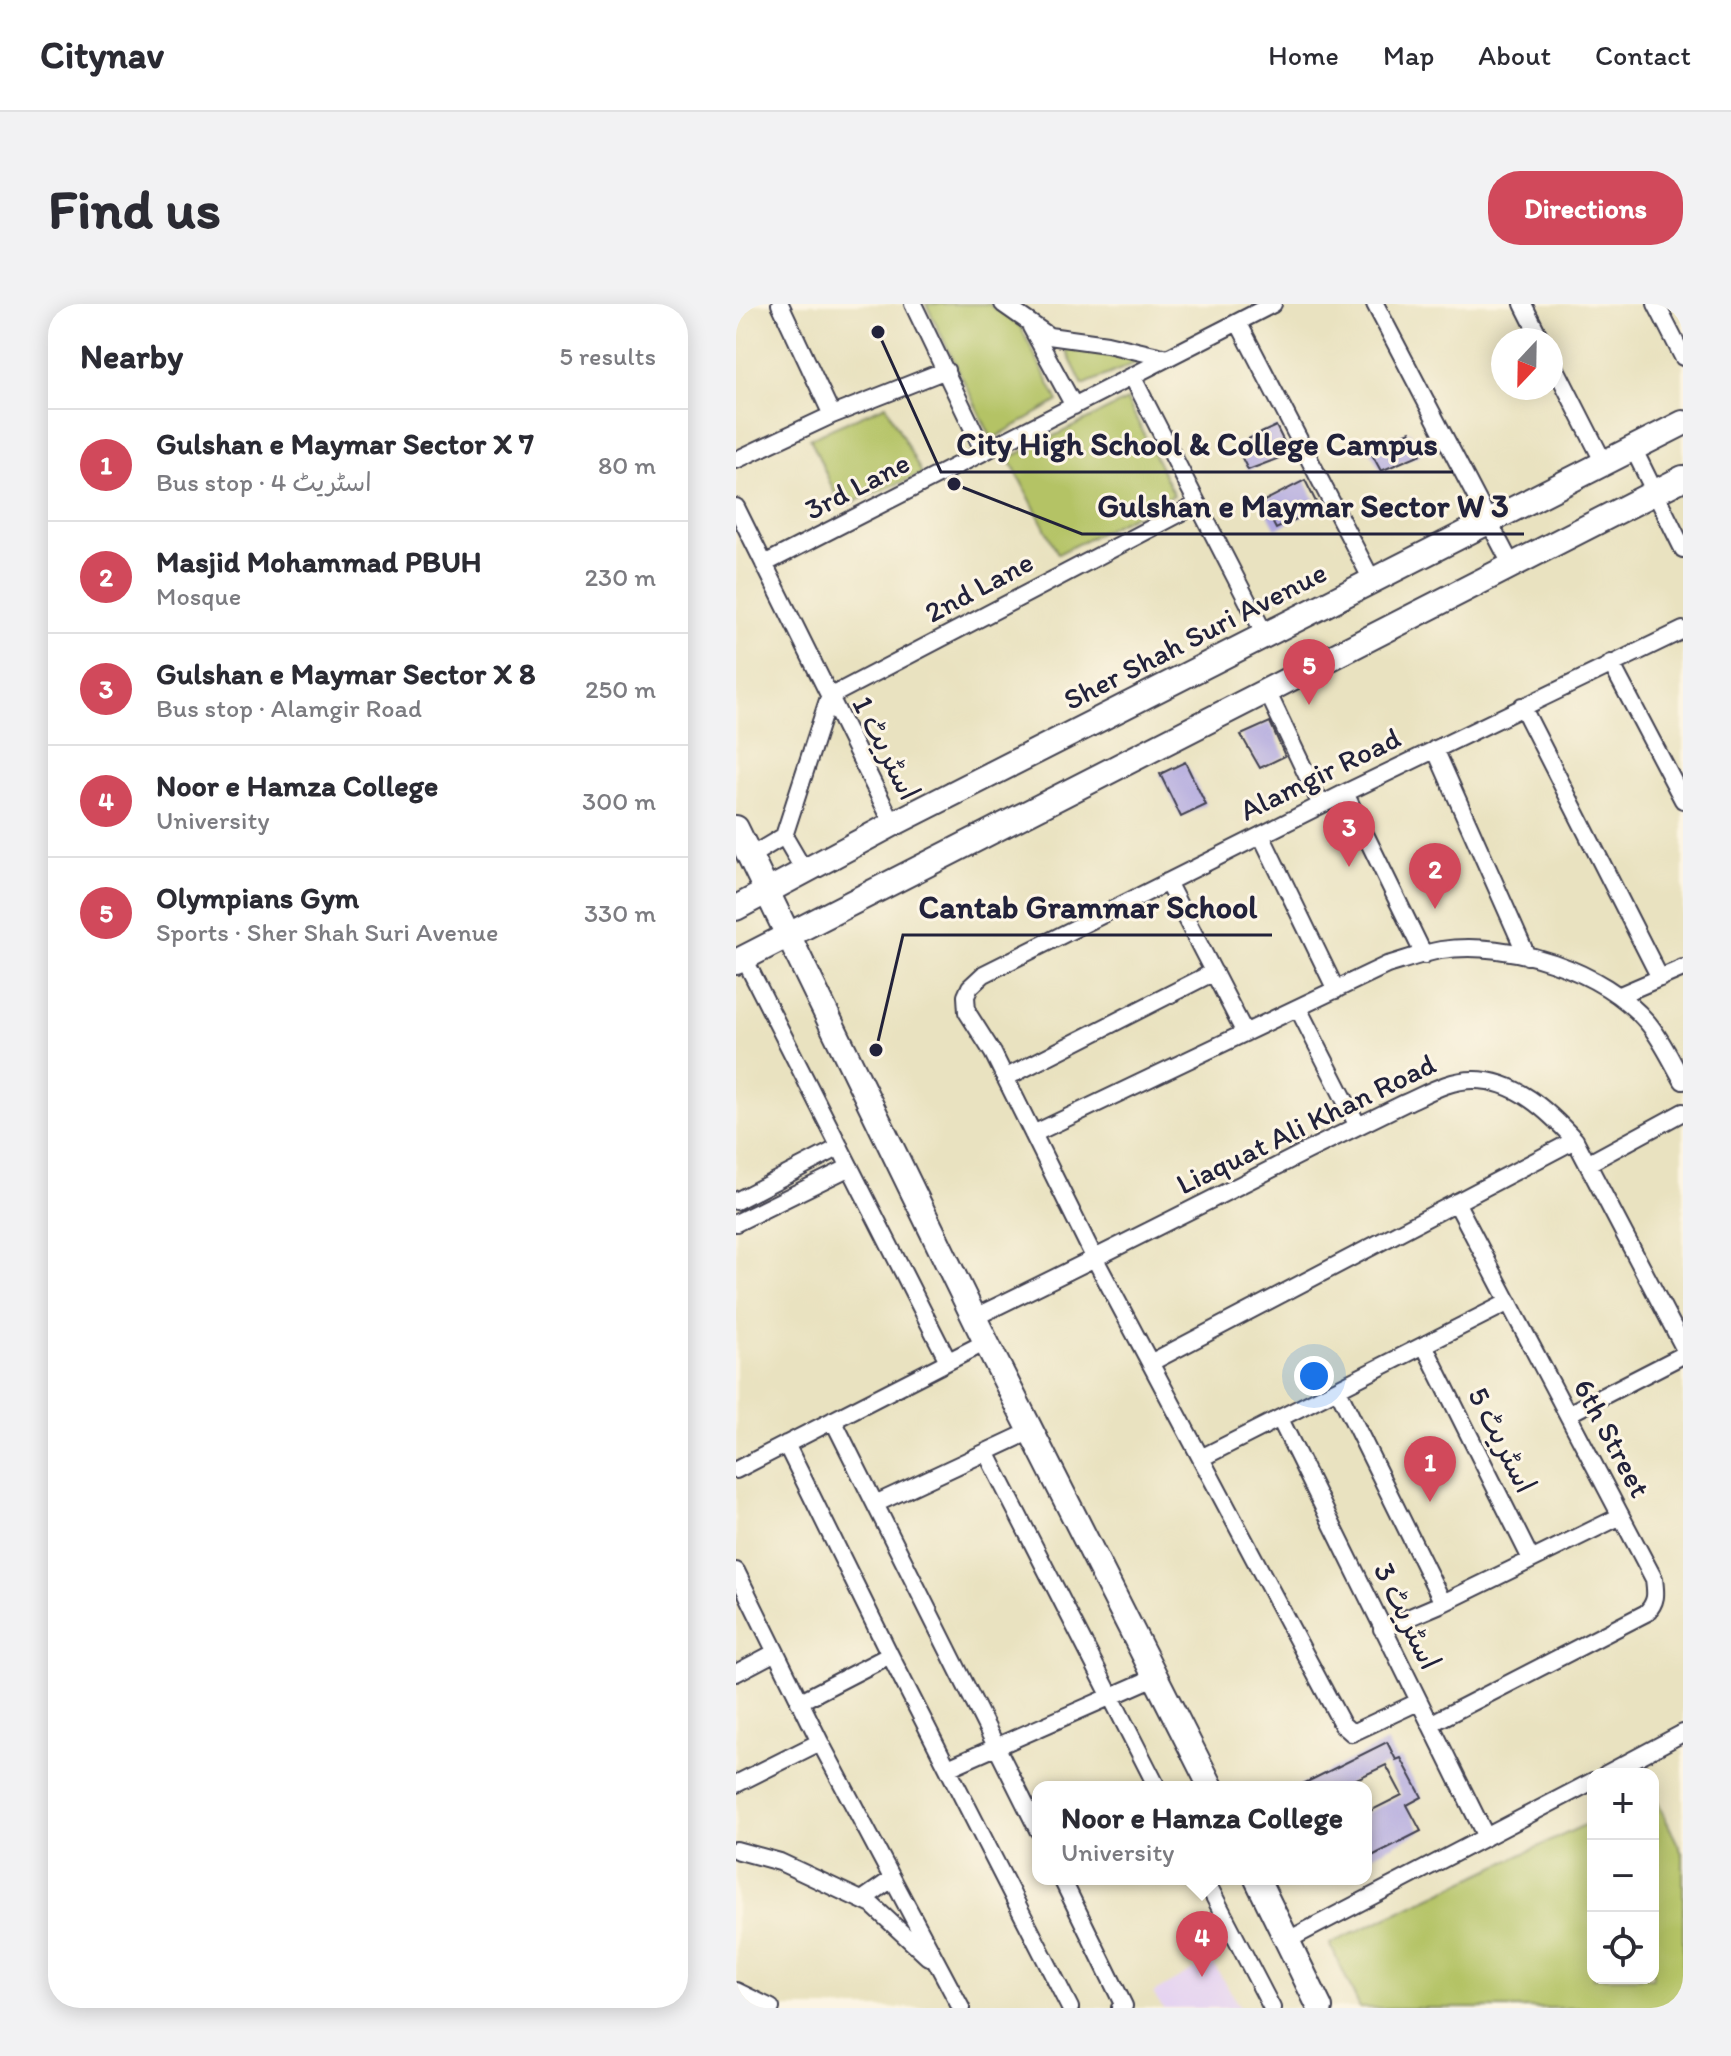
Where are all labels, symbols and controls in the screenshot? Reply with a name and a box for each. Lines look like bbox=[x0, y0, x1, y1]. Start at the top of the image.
text: Citynav bbox=[40, 32, 164, 78]
text: Home bbox=[1268, 38, 1339, 72]
text: Map bbox=[1383, 38, 1434, 72]
text: About bbox=[1478, 38, 1551, 72]
text: Contact bbox=[1595, 38, 1691, 72]
button: Directions bbox=[1488, 171, 1683, 245]
text: Find us bbox=[48, 175, 221, 242]
north arrow bbox=[1491, 328, 1563, 400]
text: Nearby bbox=[80, 336, 183, 377]
text: 5 results bbox=[559, 340, 656, 372]
callout: City High School & College Campus bbox=[941, 416, 1453, 472]
text: Gulshan e Maymar Sector X 7 bbox=[156, 425, 534, 462]
text: City High School & College Campus bbox=[956, 425, 1438, 463]
street label: 3rd Lane bbox=[798, 443, 916, 528]
text: 1 bbox=[100, 449, 112, 481]
text: 80 m bbox=[598, 449, 656, 481]
text: Bus stop · اسٹریٹ 4 bbox=[156, 466, 372, 498]
callout: Gulshan e Maymar Sector W 3 bbox=[1082, 478, 1524, 534]
text: Gulshan e Maymar Sector W 3 bbox=[1097, 487, 1509, 525]
text: Masjid Mohammad PBUH bbox=[156, 543, 482, 580]
street label: 2nd Lane bbox=[918, 543, 1039, 630]
street label: Sher Shah Suri Avenue bbox=[1057, 553, 1333, 718]
text: 2 bbox=[99, 561, 113, 593]
text: 230 m bbox=[584, 561, 656, 593]
text: Mosque bbox=[156, 580, 241, 612]
pin: 5 bbox=[1283, 639, 1335, 705]
text: Gulshan e Maymar Sector X 8 bbox=[156, 655, 535, 692]
text: 3 bbox=[99, 673, 113, 705]
text: 250 m bbox=[585, 673, 656, 705]
street label: اسٹریٹ 1 bbox=[844, 689, 928, 806]
text: Bus stop · Alamgir Road bbox=[156, 692, 422, 724]
street label: Alamgir Road bbox=[1233, 719, 1406, 828]
text: Noor e Hamza College bbox=[156, 767, 438, 804]
text: 4 bbox=[98, 785, 114, 817]
text: 300 m bbox=[582, 785, 656, 817]
pin: 3 bbox=[1323, 801, 1375, 867]
text: University bbox=[156, 804, 270, 836]
pin: 2 bbox=[1409, 843, 1461, 909]
text: Olympians Gym bbox=[156, 879, 359, 916]
callout: Cantab Grammar School bbox=[903, 879, 1272, 935]
text: Cantab Grammar School bbox=[919, 888, 1258, 926]
text: 5 bbox=[99, 897, 113, 929]
text: 330 m bbox=[584, 897, 656, 929]
text: Sports · Sher Shah Suri Avenue bbox=[156, 916, 498, 948]
street label: Liaquat Ali Khan Road bbox=[1170, 1045, 1442, 1202]
your location bbox=[1294, 1356, 1334, 1396]
street label: 6th Street bbox=[1566, 1372, 1659, 1503]
street label: اسٹریٹ 5 bbox=[1460, 1381, 1545, 1499]
pin: 1 bbox=[1404, 1436, 1456, 1502]
street label: اسٹریٹ 3 bbox=[1366, 1556, 1449, 1675]
map controls bbox=[1587, 1768, 1659, 1984]
button: + bbox=[1587, 1768, 1659, 1840]
popup bbox=[1032, 1781, 1372, 1885]
text: Noor e Hamza College bbox=[1061, 1799, 1343, 1836]
text: University bbox=[1061, 1836, 1174, 1868]
button: − bbox=[1587, 1840, 1659, 1912]
pin: 4 bbox=[1176, 1911, 1228, 1977]
button: locate bbox=[1587, 1912, 1659, 1984]

